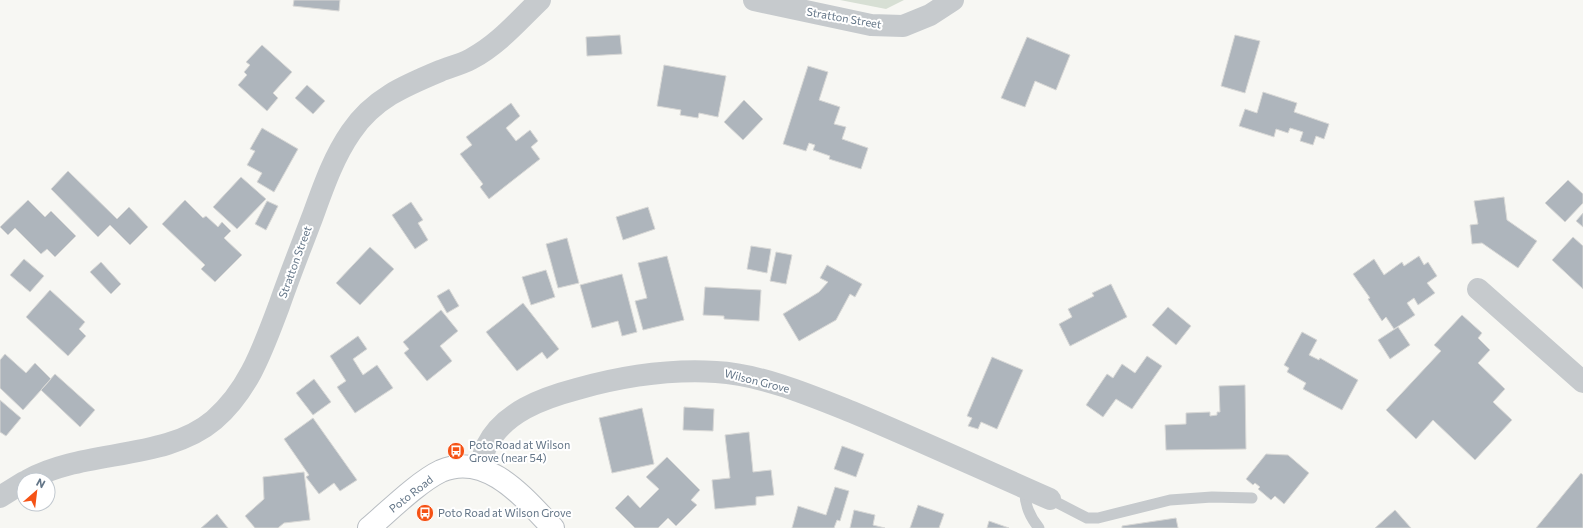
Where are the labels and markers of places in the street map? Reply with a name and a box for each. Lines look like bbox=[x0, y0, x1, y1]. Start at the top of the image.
place label: Poto Road at Wilson Grove (near 54) bbox=[469, 438, 570, 464]
bus stop icon: Poto Road at Wilson Grove (near 54) bbox=[446, 441, 466, 461]
bus stop icon: Poto Road at Wilson Grove bbox=[415, 503, 435, 523]
place label: Poto Road at Wilson Grove bbox=[438, 506, 571, 519]

